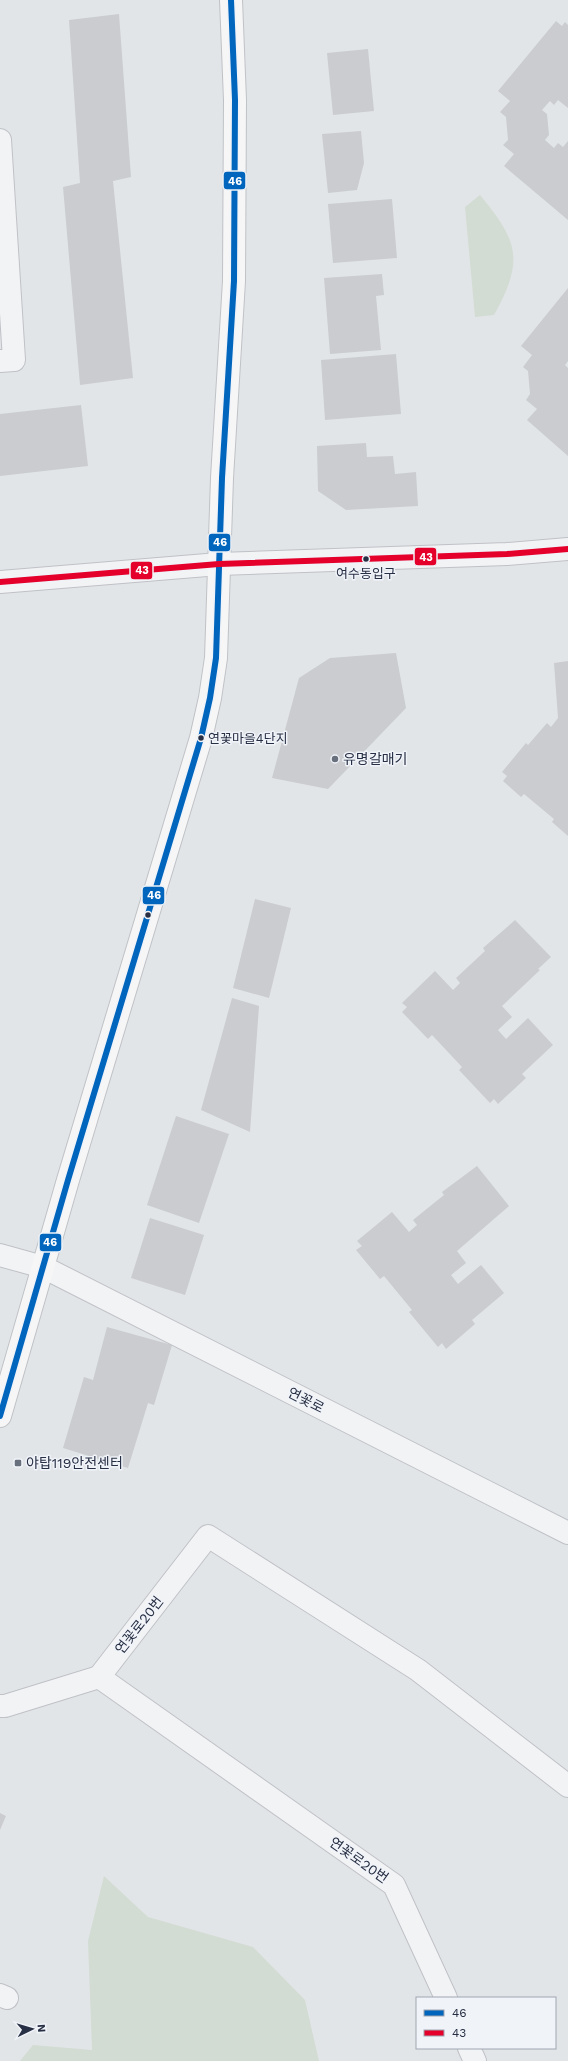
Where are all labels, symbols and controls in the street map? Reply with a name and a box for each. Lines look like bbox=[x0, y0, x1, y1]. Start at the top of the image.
line badge: 46 bbox=[223, 171, 246, 190]
text: 46 bbox=[228, 175, 242, 188]
line badge: 46 bbox=[208, 533, 231, 552]
text: 46 bbox=[213, 536, 227, 549]
line badge: 43 bbox=[414, 547, 437, 566]
text: 43 bbox=[419, 551, 433, 564]
marker: 여수동입구 bbox=[361, 554, 371, 564]
line badge: 43 bbox=[130, 561, 153, 580]
text: 43 bbox=[135, 564, 149, 577]
place label: 여수동입구 bbox=[336, 566, 396, 581]
place label: 연꽃마을4단지 bbox=[208, 731, 288, 746]
marker: 연꽃마을4단지 bbox=[196, 733, 206, 743]
place label: 유명갈매기 bbox=[343, 751, 407, 767]
marker: 유명갈매기 bbox=[330, 754, 340, 764]
line badge: 46 bbox=[142, 886, 165, 905]
text: 46 bbox=[147, 889, 161, 902]
unlabelled marker bbox=[143, 910, 153, 920]
line badge: 46 bbox=[39, 1233, 62, 1252]
text: 46 bbox=[43, 1236, 57, 1249]
street label: 연꽃로 bbox=[285, 1384, 327, 1416]
place label: 야탑119안전센터 bbox=[26, 1455, 123, 1471]
marker: 야탑119안전센터 bbox=[13, 1458, 23, 1468]
street label: 연꽃로20번 bbox=[112, 1593, 166, 1657]
street label: 연꽃로20번 bbox=[326, 1834, 392, 1886]
legend bbox=[416, 1997, 556, 2049]
text: 46 bbox=[452, 2006, 467, 2020]
north arrow bbox=[12, 2009, 52, 2049]
text: N bbox=[35, 2024, 48, 2033]
text: 43 bbox=[452, 2026, 466, 2040]

